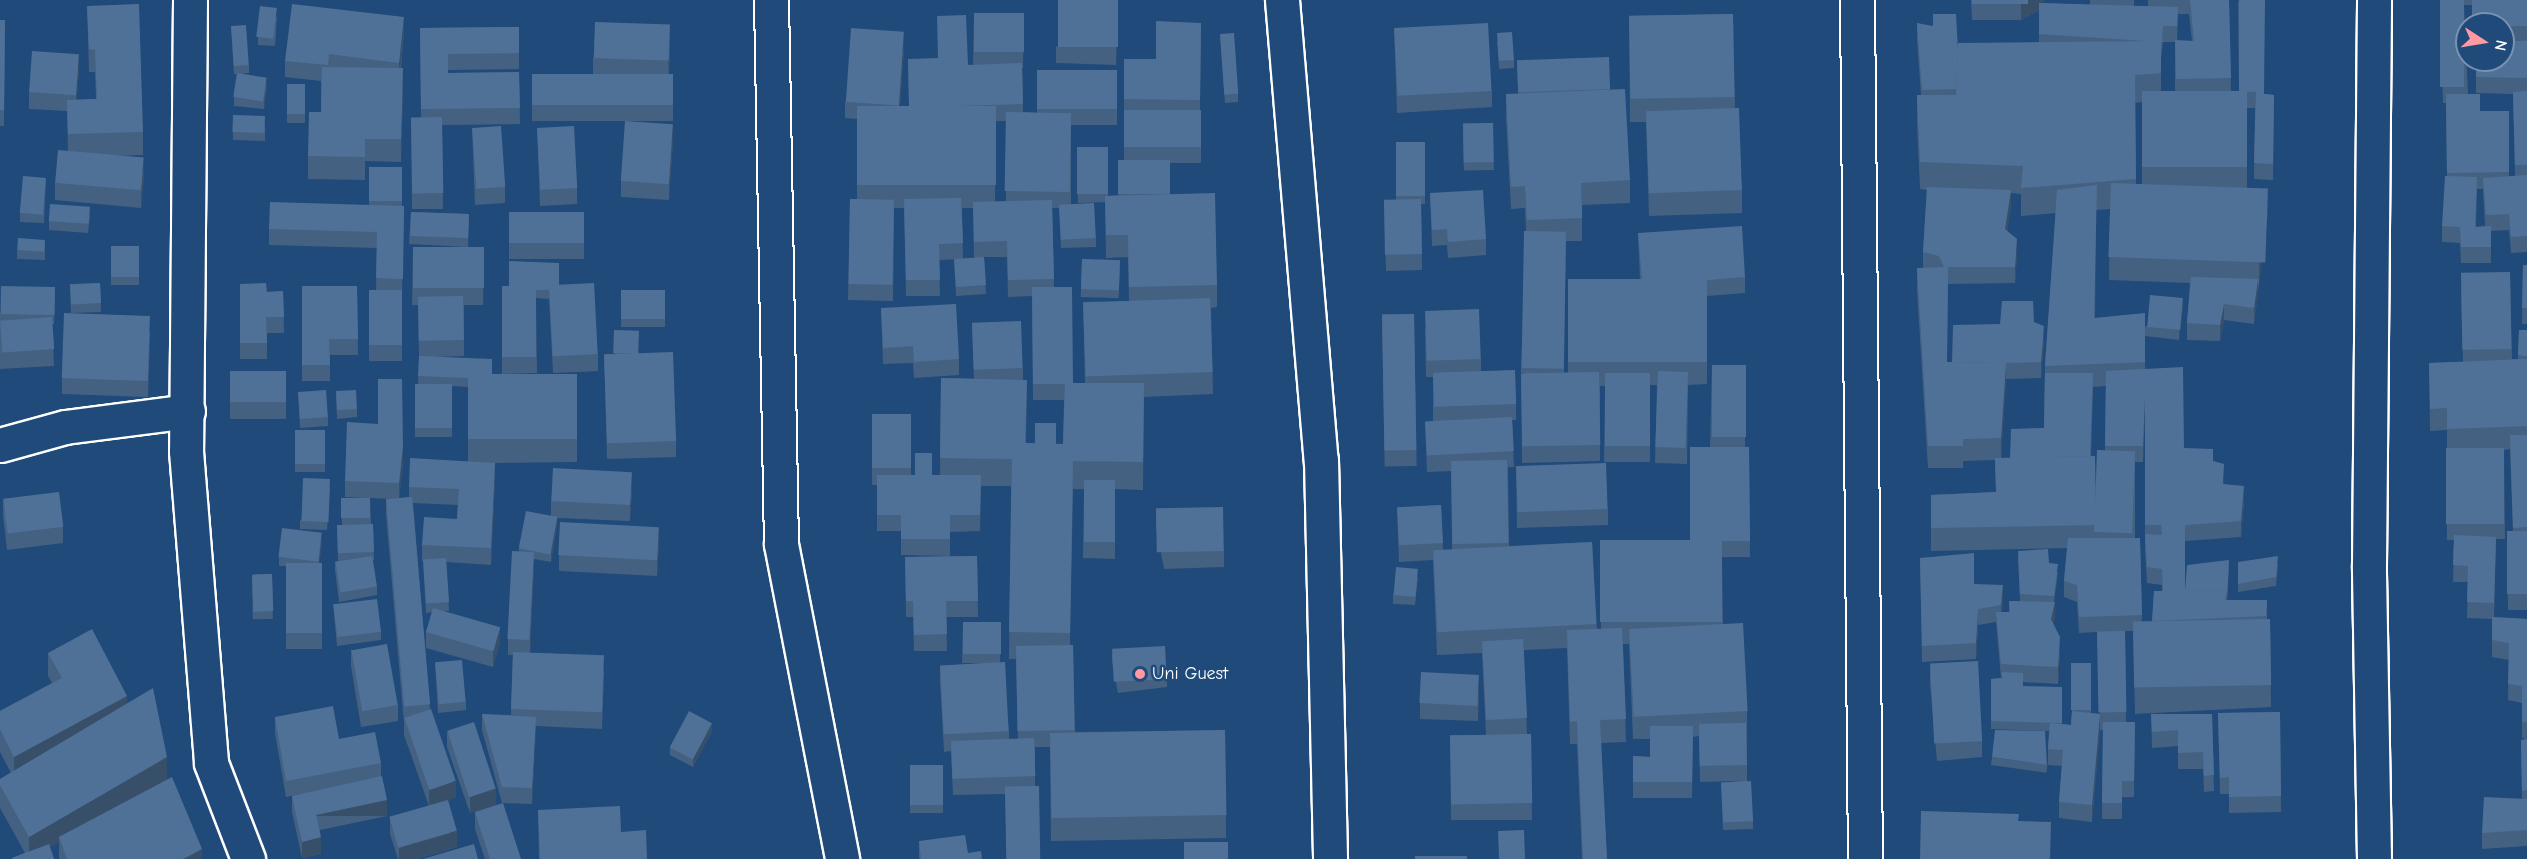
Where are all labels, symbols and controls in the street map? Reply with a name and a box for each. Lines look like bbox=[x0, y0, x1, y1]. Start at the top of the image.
north arrow bbox=[2455, 12, 2515, 72]
text: N bbox=[2491, 38, 2511, 52]
place label: Uni Guest bbox=[1152, 663, 1228, 685]
marker: Uni Guest bbox=[1133, 667, 1147, 681]

